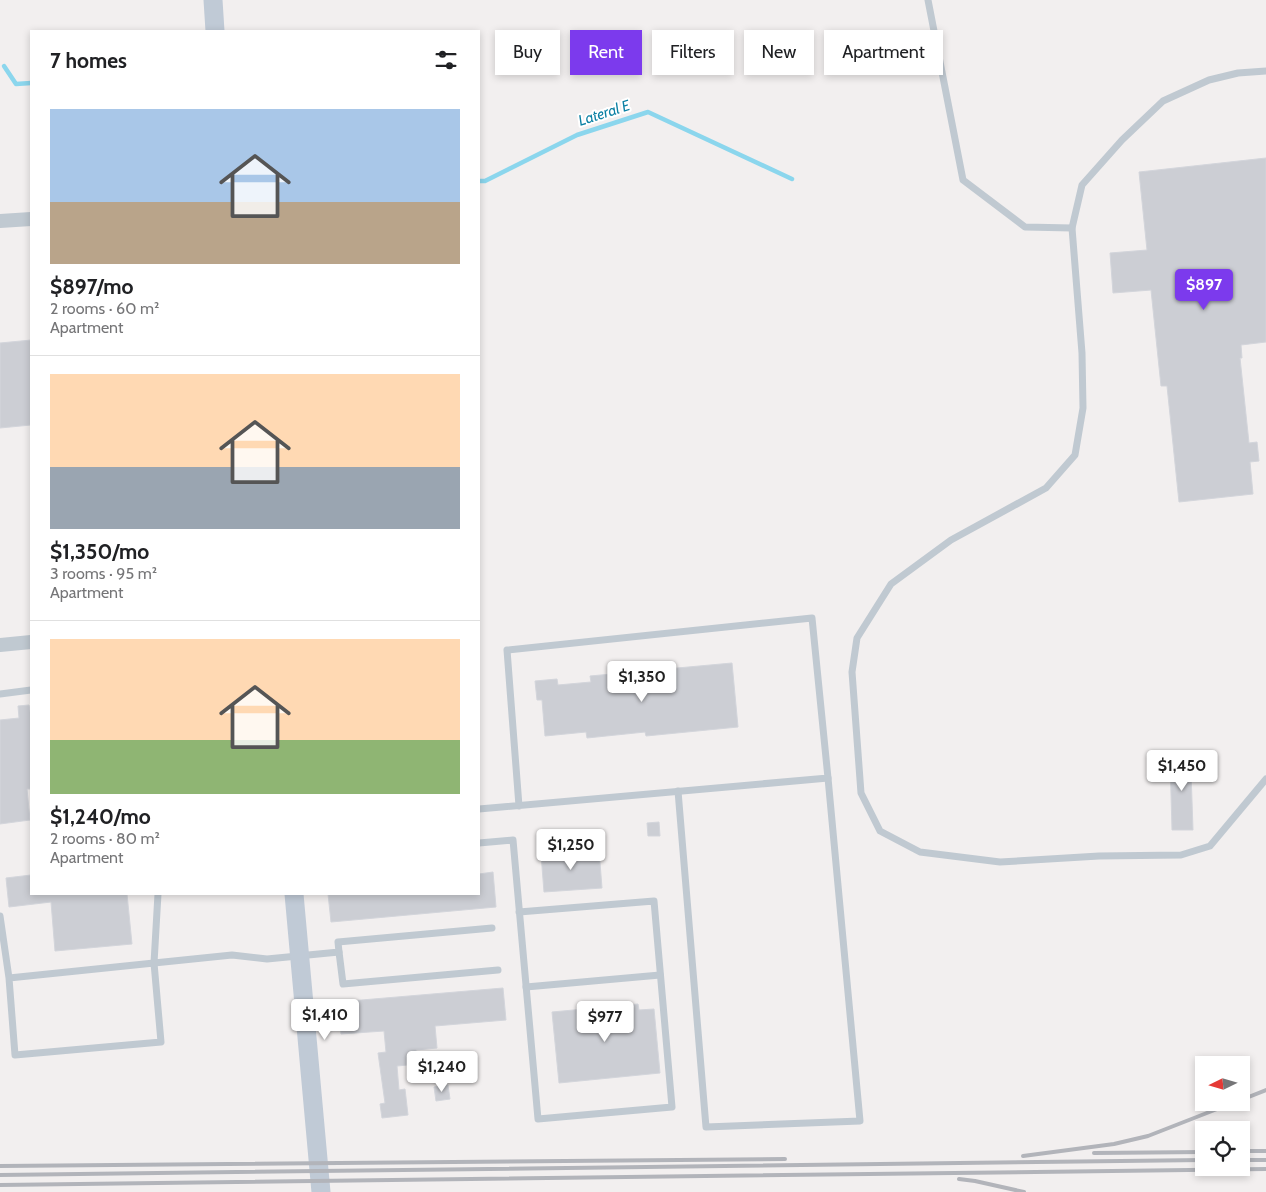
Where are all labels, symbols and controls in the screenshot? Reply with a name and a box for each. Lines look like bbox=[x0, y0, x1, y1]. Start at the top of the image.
chip: Buy bbox=[495, 30, 560, 75]
chip: Rent bbox=[570, 30, 642, 75]
chip: Filters bbox=[652, 30, 734, 75]
chip: New bbox=[744, 30, 814, 75]
chip: Apartment bbox=[824, 30, 943, 75]
icon: filters bbox=[432, 46, 460, 74]
text: 7 homes bbox=[50, 48, 127, 73]
water label: Lateral E bbox=[576, 96, 633, 130]
icon: home bbox=[210, 141, 300, 231]
pin: $897 bbox=[1174, 268, 1234, 311]
text: $897/mo bbox=[50, 274, 133, 299]
text: $897 bbox=[1186, 275, 1222, 294]
text: 2 rooms · 60 m² bbox=[50, 299, 159, 318]
text: Apartment bbox=[50, 318, 123, 337]
icon: home bbox=[210, 407, 300, 497]
text: $1,350/mo bbox=[50, 539, 149, 564]
text: 3 rooms · 95 m² bbox=[50, 564, 157, 583]
text: Apartment bbox=[50, 583, 123, 602]
pin: $1,350 bbox=[601, 660, 683, 703]
text: $1,350 bbox=[618, 667, 666, 686]
icon: home bbox=[210, 672, 300, 762]
pin: $1,450 bbox=[1141, 750, 1223, 792]
text: $1,450 bbox=[1158, 756, 1206, 775]
text: $1,240/mo bbox=[50, 804, 151, 829]
pin: $1,250 bbox=[530, 828, 612, 871]
text: 2 rooms · 80 m² bbox=[50, 829, 160, 848]
text: $1,250 bbox=[547, 835, 595, 854]
text: Apartment bbox=[50, 848, 123, 867]
pin: $1,410 bbox=[284, 998, 366, 1041]
pin: $977 bbox=[575, 1000, 635, 1043]
text: $1,410 bbox=[302, 1005, 348, 1024]
text: $977 bbox=[588, 1007, 622, 1026]
pin: $1,240 bbox=[401, 1050, 483, 1093]
north arrow bbox=[1195, 1056, 1250, 1111]
map controls bbox=[1195, 1056, 1250, 1176]
text: $1,240 bbox=[418, 1057, 466, 1076]
button: locate bbox=[1195, 1121, 1250, 1176]

